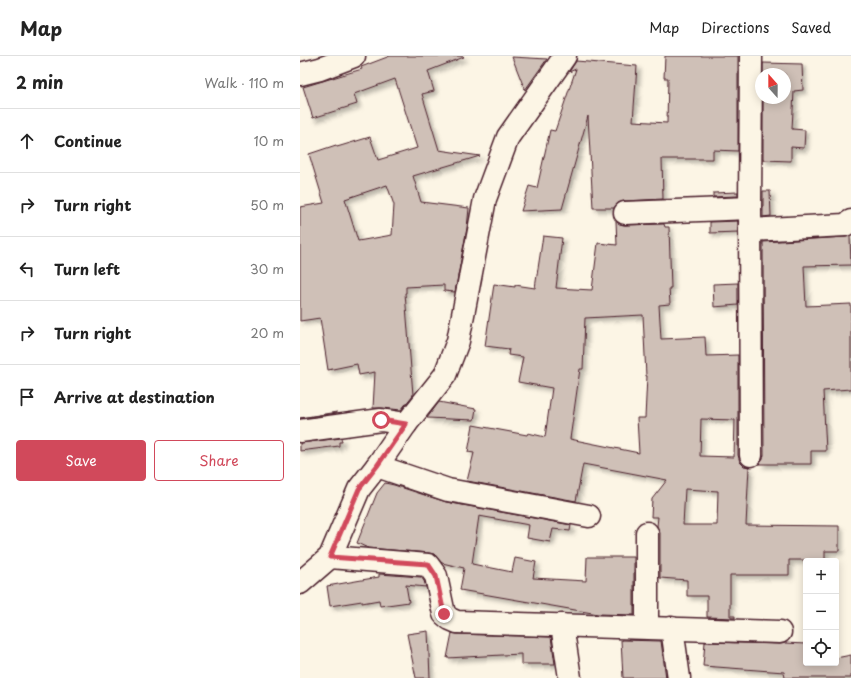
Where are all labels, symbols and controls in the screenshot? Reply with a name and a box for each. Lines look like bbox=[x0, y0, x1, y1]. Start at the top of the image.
text: Map bbox=[20, 14, 62, 42]
text: Map bbox=[649, 17, 679, 38]
text: Directions bbox=[701, 17, 769, 38]
text: Saved bbox=[791, 17, 831, 38]
north arrow bbox=[755, 68, 791, 104]
text: 2 min bbox=[16, 69, 63, 95]
text: Walk · 110 m bbox=[205, 73, 284, 92]
text: Continue bbox=[54, 129, 122, 152]
icon: ahead bbox=[16, 130, 38, 152]
text: 10 m bbox=[254, 131, 284, 150]
text: Turn right bbox=[54, 193, 131, 216]
icon: right bbox=[16, 194, 38, 216]
text: 50 m bbox=[250, 195, 284, 214]
text: Turn left bbox=[54, 257, 120, 280]
icon: left bbox=[16, 258, 38, 280]
text: 30 m bbox=[250, 259, 284, 278]
text: Turn right bbox=[54, 321, 131, 344]
icon: right bbox=[16, 322, 38, 344]
text: 20 m bbox=[250, 323, 284, 342]
text: Arrive at destination bbox=[54, 385, 215, 408]
icon: arrive bbox=[16, 386, 38, 408]
route start bbox=[372, 411, 390, 429]
button: Save bbox=[16, 440, 146, 481]
button: Share bbox=[154, 440, 284, 481]
map controls bbox=[803, 558, 839, 666]
button: + bbox=[803, 558, 839, 594]
button: − bbox=[803, 594, 839, 630]
route end bbox=[435, 605, 453, 623]
button: locate bbox=[803, 630, 839, 666]

